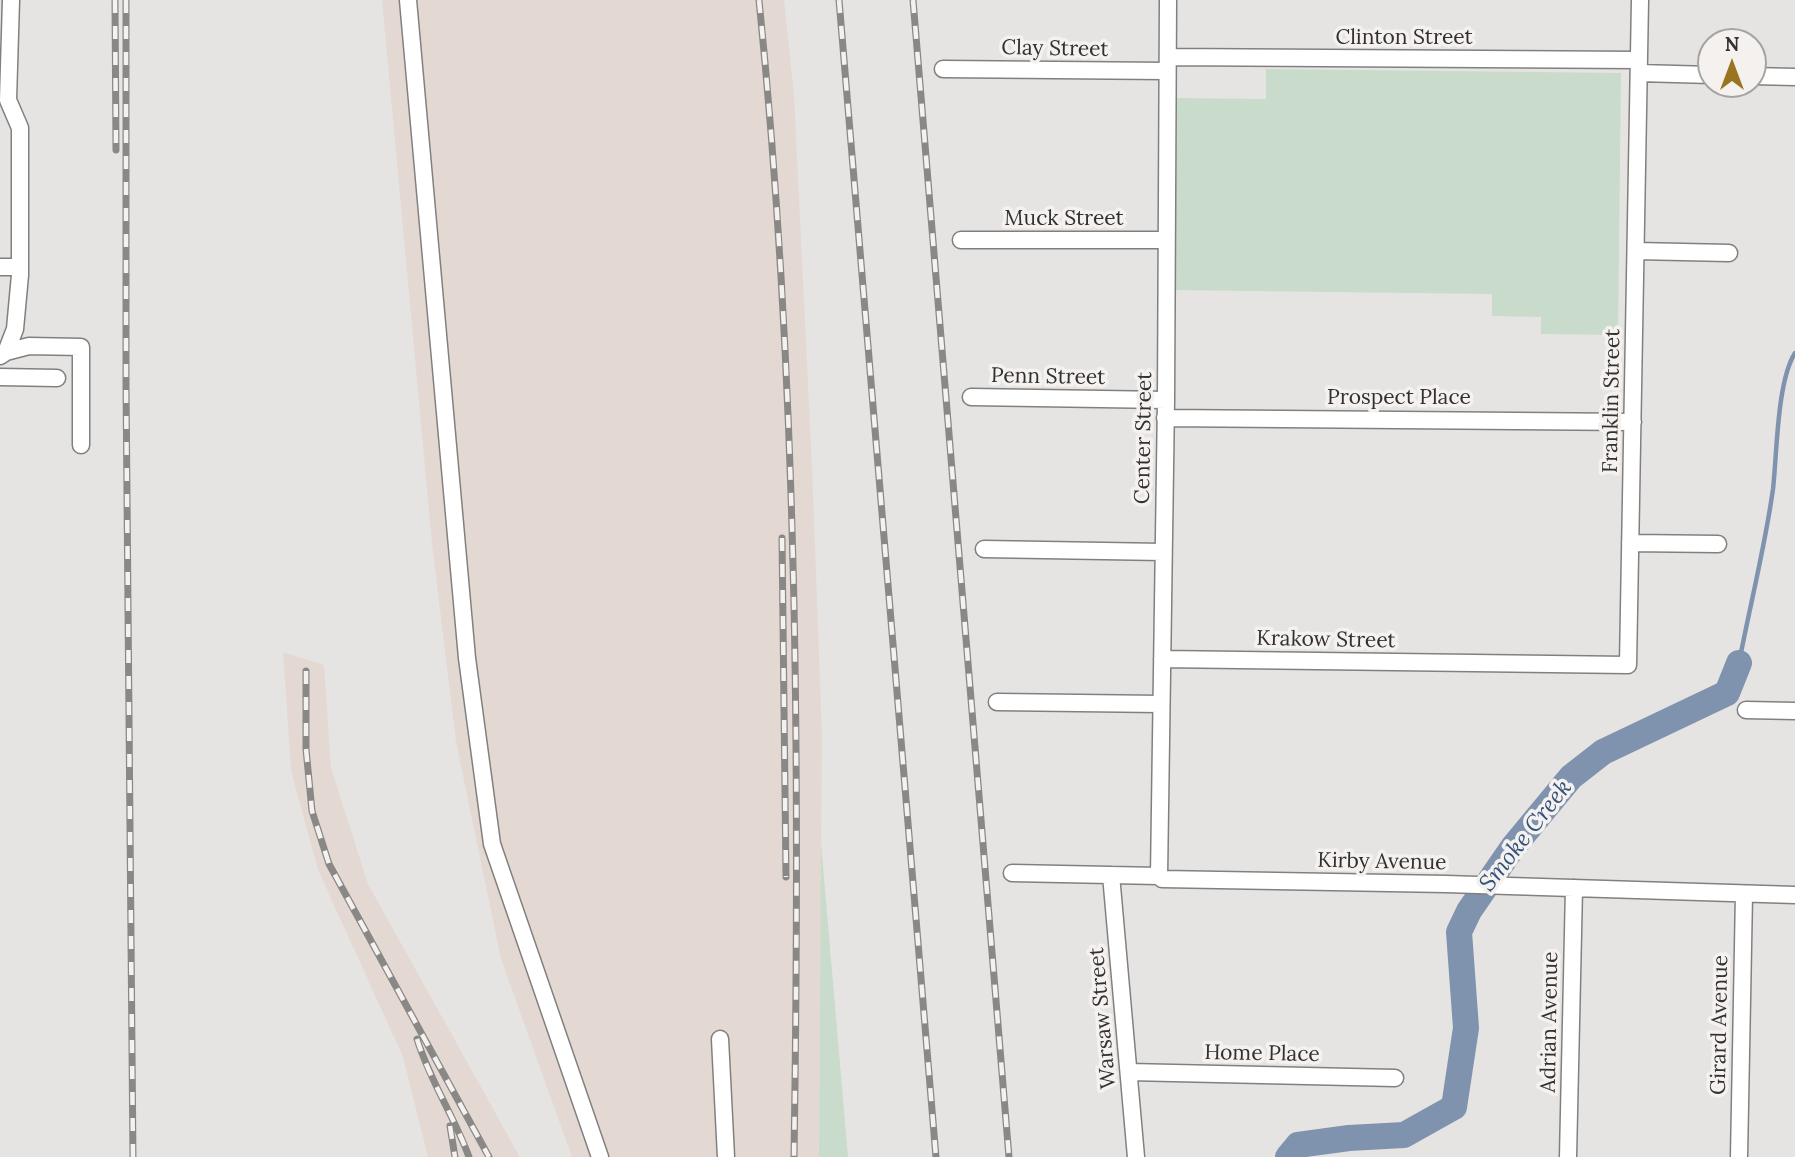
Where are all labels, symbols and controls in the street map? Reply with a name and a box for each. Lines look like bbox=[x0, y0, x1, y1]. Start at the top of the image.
street label: Clinton Street bbox=[1335, 25, 1473, 51]
north arrow bbox=[1697, 28, 1767, 98]
text: N bbox=[1725, 32, 1739, 56]
street label: Clay Street bbox=[1001, 35, 1109, 63]
street label: Muck Street bbox=[1004, 206, 1124, 232]
street label: Franklin Street bbox=[1598, 329, 1626, 473]
street label: Penn Street bbox=[991, 363, 1105, 391]
street label: Center Street bbox=[1130, 372, 1158, 504]
street label: Prospect Place bbox=[1327, 385, 1471, 411]
street label: Krakow Street bbox=[1256, 626, 1396, 654]
water label: Smoke Creek bbox=[1474, 775, 1578, 897]
street label: Kirby Avenue bbox=[1317, 848, 1447, 876]
street label: Warsaw Street bbox=[1084, 946, 1122, 1090]
street label: Adrian Avenue bbox=[1536, 951, 1564, 1093]
street label: Girard Avenue bbox=[1706, 955, 1734, 1095]
street label: Home Place bbox=[1204, 1040, 1320, 1068]

